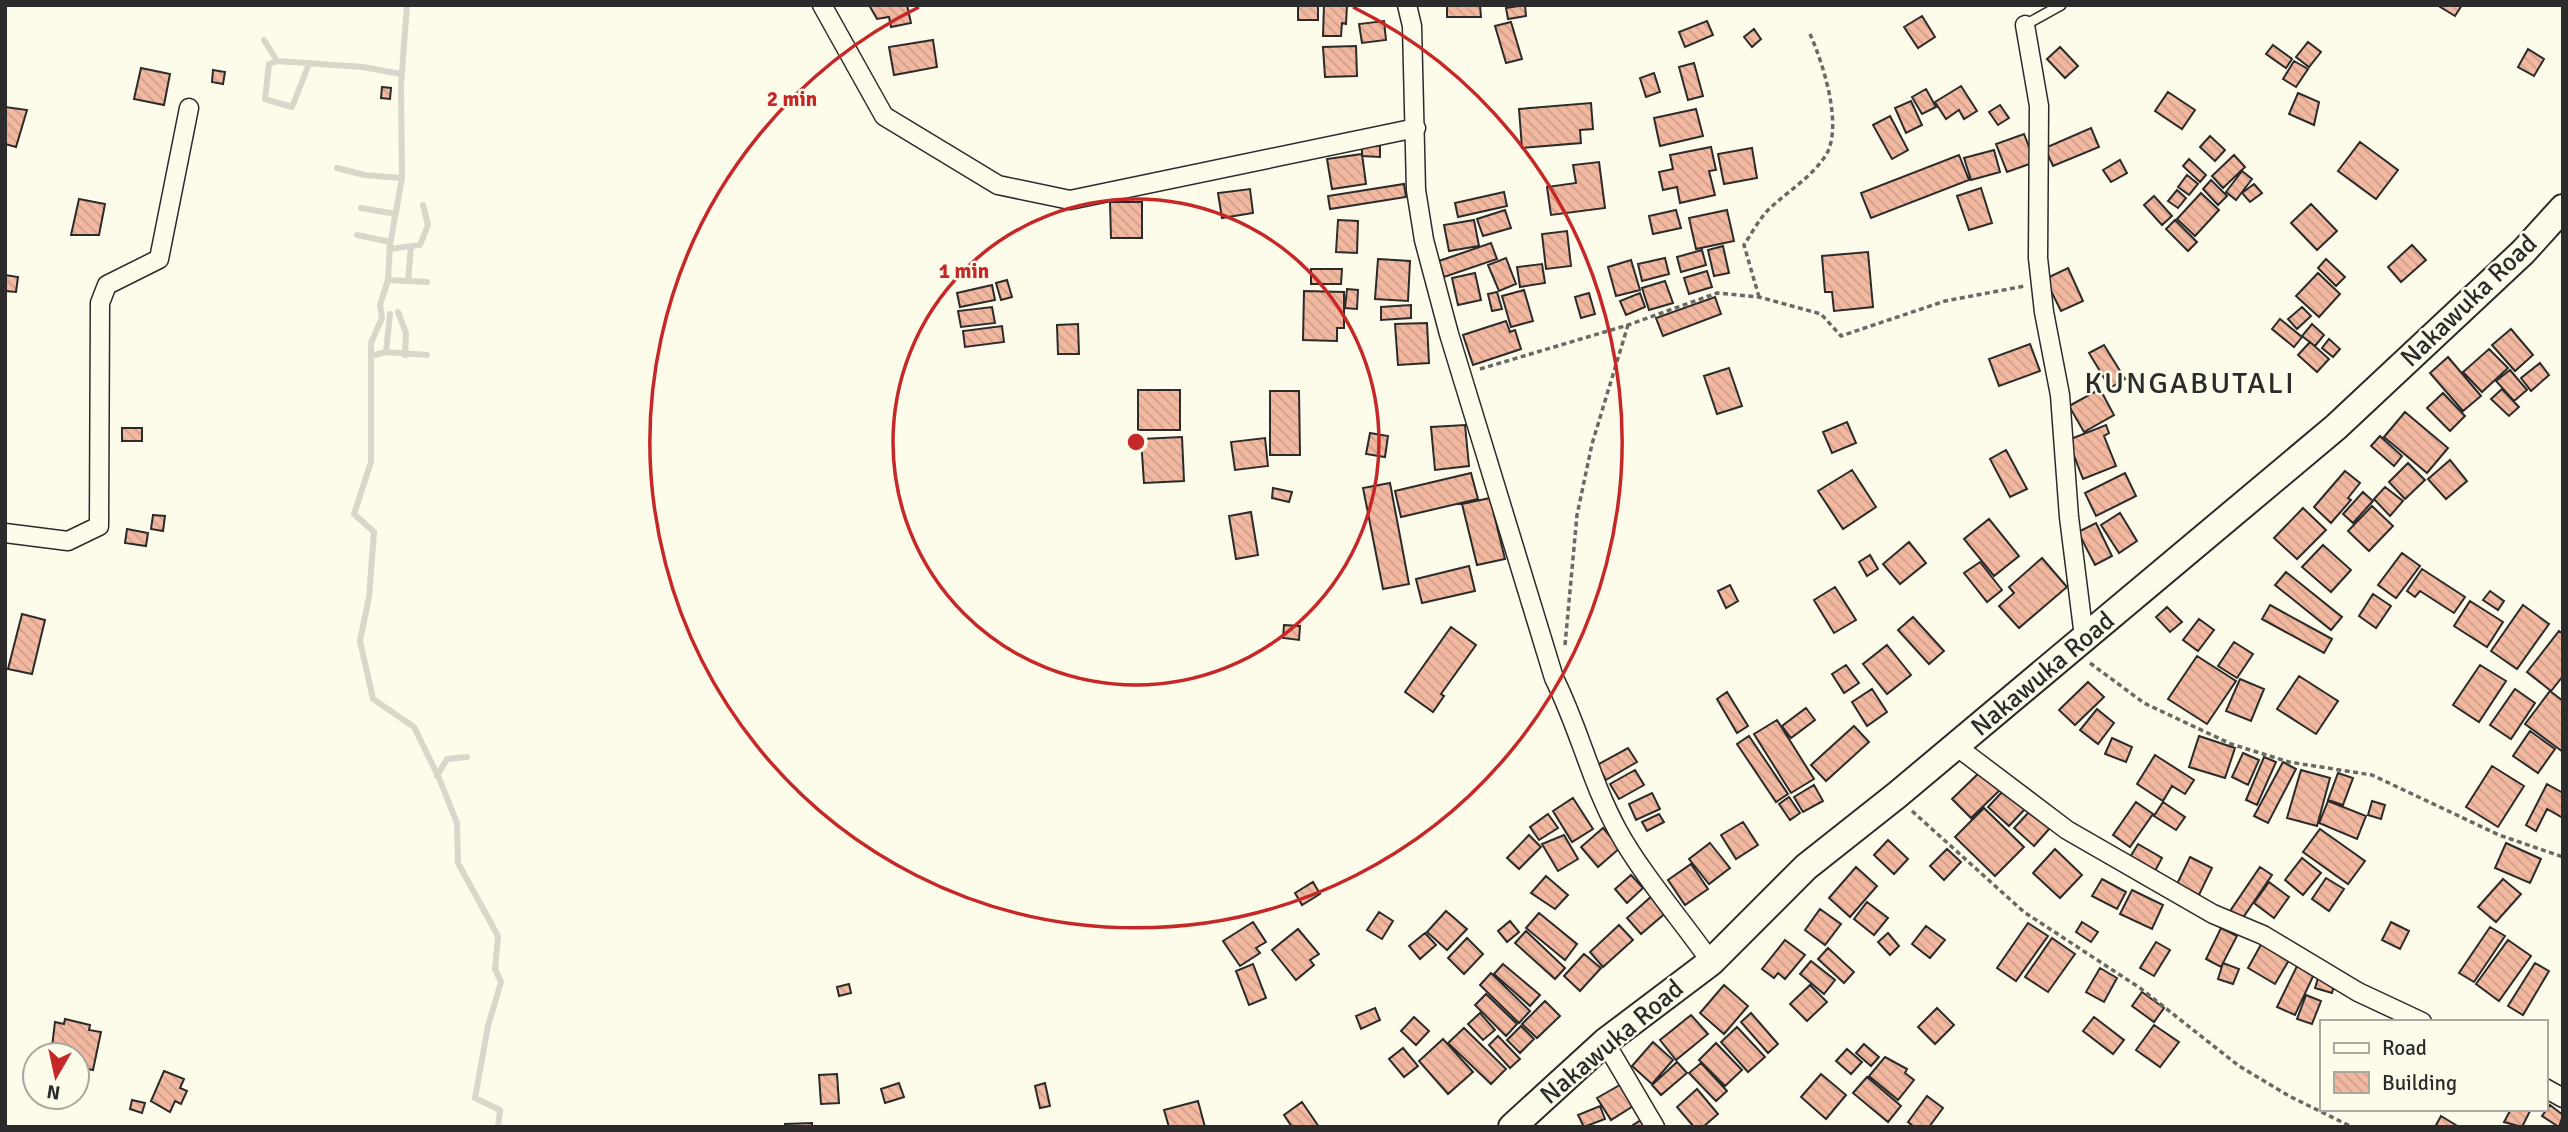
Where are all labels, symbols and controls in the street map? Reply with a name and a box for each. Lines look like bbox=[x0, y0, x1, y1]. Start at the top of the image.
text: 2 min bbox=[767, 86, 817, 112]
street label: Nakawuka Road bbox=[2394, 228, 2544, 374]
text: 1 min bbox=[939, 258, 989, 284]
district label: KUNGABUTALI bbox=[2084, 365, 2296, 402]
centre of rings bbox=[1124, 430, 1148, 454]
street label: Nakawuka Road bbox=[1965, 605, 2121, 743]
street label: Nakawuka Road bbox=[1534, 973, 1690, 1111]
legend bbox=[2320, 1020, 2547, 1111]
text: Road bbox=[2382, 1035, 2427, 1061]
north arrow bbox=[21, 1041, 91, 1111]
text: Building bbox=[2382, 1070, 2457, 1096]
text: N bbox=[45, 1079, 62, 1105]

